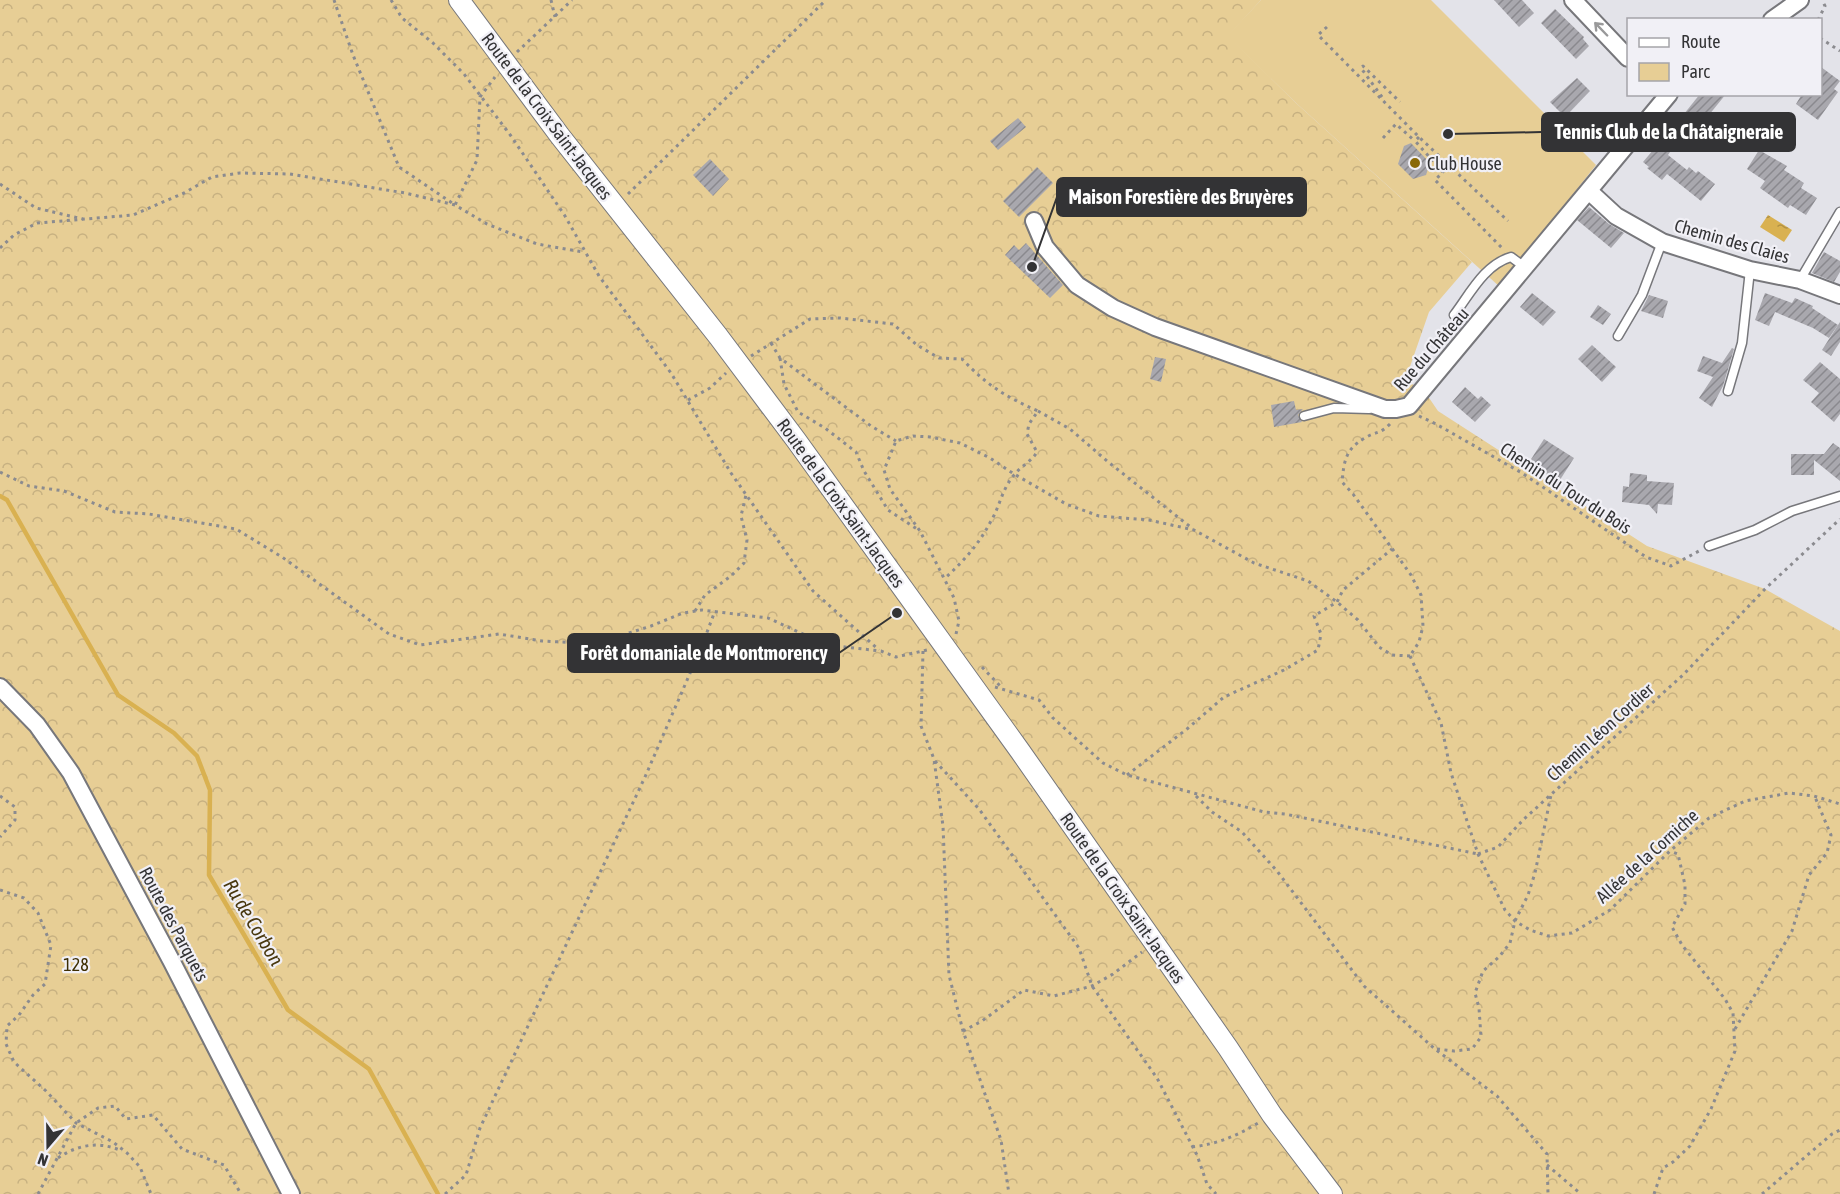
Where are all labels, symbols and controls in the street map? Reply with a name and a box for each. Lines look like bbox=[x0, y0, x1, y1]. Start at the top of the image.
legend bbox=[1627, 18, 1822, 96]
one-way arrow bbox=[1594, 22, 1608, 37]
street label: Route de la Croix Saint-Jacques bbox=[477, 28, 617, 204]
text: Route bbox=[1681, 31, 1720, 52]
text: Parc bbox=[1681, 61, 1710, 82]
callout: Tennis Club de la Châtaigneraie bbox=[1542, 113, 1795, 151]
text: Tennis Club de la Châtaigneraie bbox=[1555, 120, 1783, 143]
place label: Club House bbox=[1427, 153, 1502, 174]
marker: Club House bbox=[1408, 156, 1422, 170]
callout: Maison Forestière des Bruyères bbox=[1057, 178, 1306, 216]
text: Maison Forestière des Bruyères bbox=[1068, 185, 1294, 208]
street label: Chemin des Claies bbox=[1672, 215, 1792, 267]
street label: Rue du Château bbox=[1389, 303, 1473, 395]
street label: Route de la Croix Saint-Jacques bbox=[773, 415, 909, 591]
street label: Chemin du Tour du Bois bbox=[1497, 438, 1635, 538]
callout: Forêt domaniale de Montmorency bbox=[568, 634, 839, 672]
text: Forêt domaniale de Montmorency bbox=[580, 641, 828, 664]
street label: Chemin Léon Cordier bbox=[1542, 678, 1658, 785]
street label: Allée de la Corniche bbox=[1592, 805, 1702, 907]
street label: Route de la Croix Saint-Jacques bbox=[1056, 809, 1190, 987]
street label: Route des Parquets bbox=[135, 863, 213, 985]
water label: Ru de Corbon bbox=[219, 875, 289, 970]
park label: 128 bbox=[63, 954, 89, 975]
north arrow bbox=[18, 1116, 78, 1176]
text: N bbox=[35, 1150, 50, 1170]

